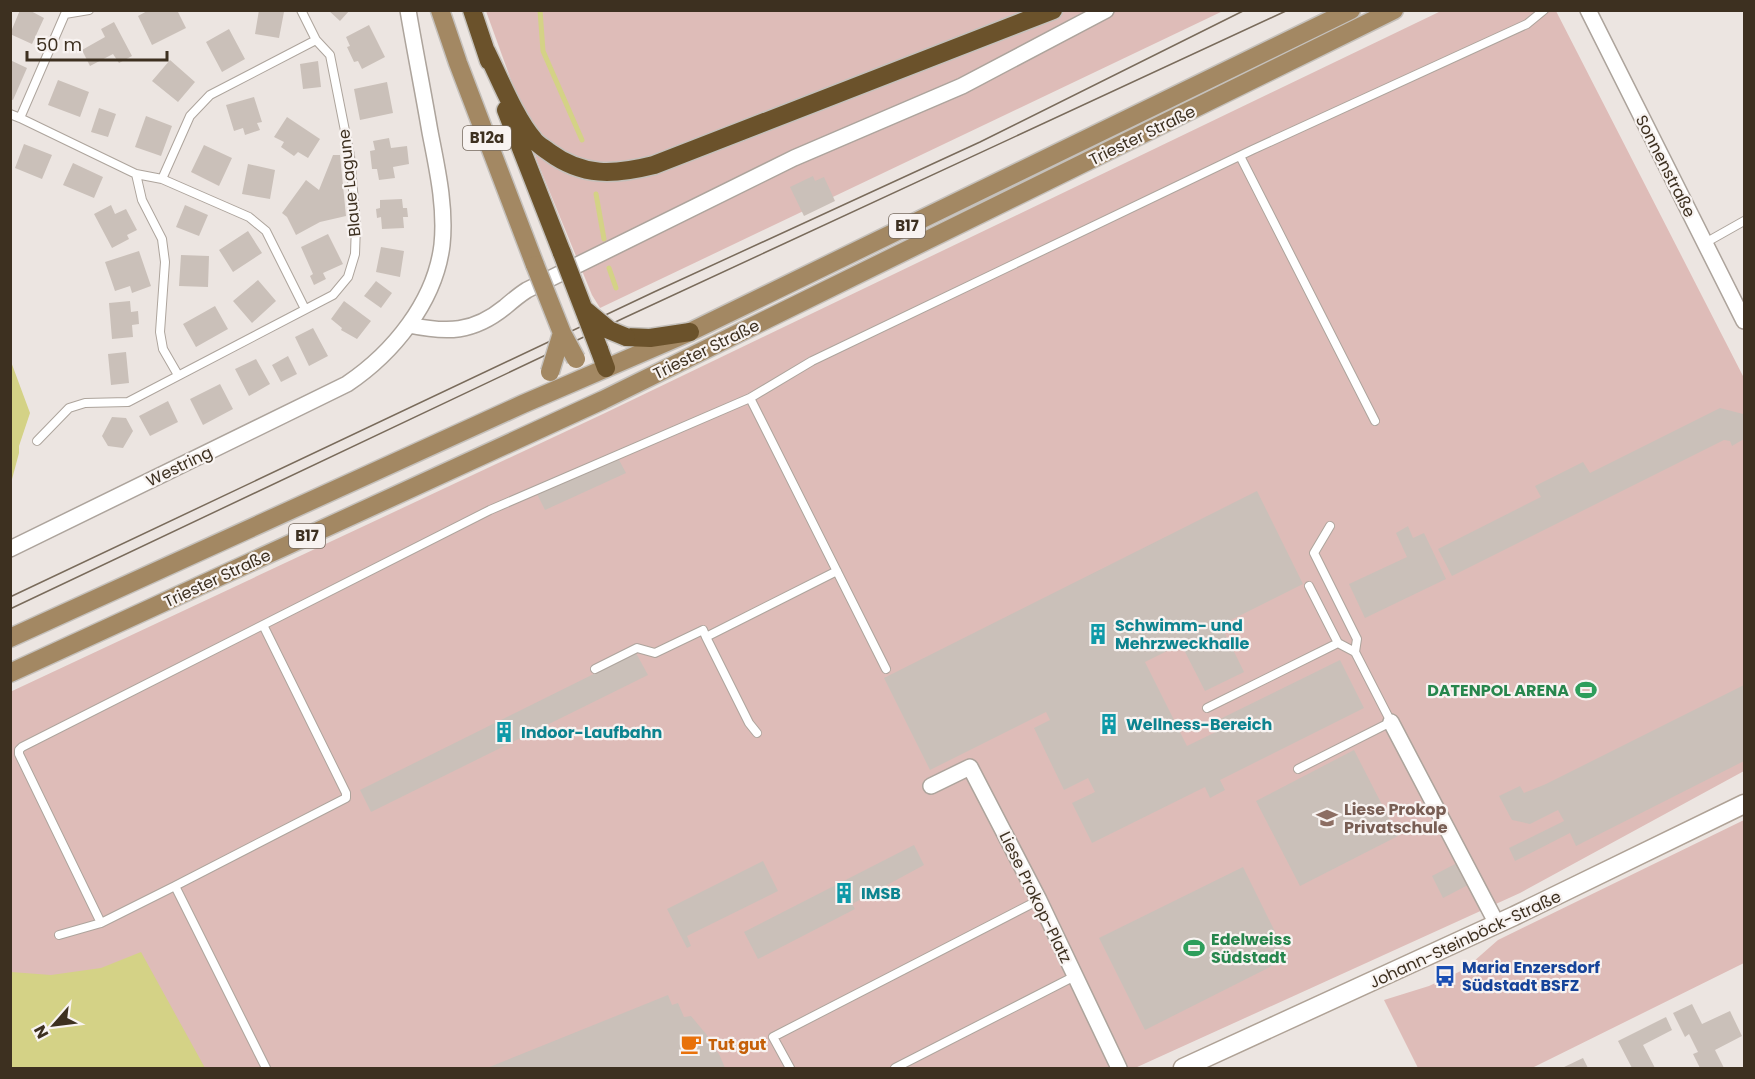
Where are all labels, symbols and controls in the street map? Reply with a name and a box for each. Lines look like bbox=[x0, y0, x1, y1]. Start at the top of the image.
scale bar bbox=[27, 24, 166, 62]
text: 50 m bbox=[36, 32, 82, 57]
street label: Triester Straße bbox=[1085, 100, 1199, 171]
street label: Sonnenstraße bbox=[1630, 111, 1701, 221]
road number: B12a bbox=[463, 126, 511, 150]
street label: Blaue Lagune bbox=[332, 128, 367, 238]
road number: B17 bbox=[889, 214, 925, 238]
street label: Triester Straße bbox=[649, 314, 763, 385]
street label: Westring bbox=[142, 441, 216, 492]
road number: B17 bbox=[289, 524, 325, 548]
street label: Triester Straße bbox=[160, 544, 275, 613]
place label: Schwimm- und Mehrzweckhalle bbox=[1115, 614, 1249, 655]
building icon: Schwimm- und Mehrzweckhalle bbox=[1086, 622, 1110, 646]
sports icon: DATENPOL ARENA bbox=[1574, 678, 1598, 702]
place label: DATENPOL ARENA bbox=[1427, 679, 1569, 702]
building icon: Wellness-Bereich bbox=[1097, 712, 1121, 736]
place label: Wellness-Bereich bbox=[1126, 713, 1272, 736]
building icon: Indoor-Laufbahn bbox=[492, 720, 516, 744]
place label: Indoor-Laufbahn bbox=[521, 721, 662, 744]
place label: Liese Prokop Privatschule bbox=[1344, 798, 1448, 839]
school or university icon: Liese Prokop Privatschule bbox=[1315, 806, 1339, 830]
street label: Liese Prokop-Platz bbox=[994, 827, 1077, 967]
building icon: IMSB bbox=[832, 881, 856, 905]
place label: IMSB bbox=[861, 882, 901, 905]
street label: Johann-Steinböck-Straße bbox=[1366, 885, 1565, 994]
place label: Edelweiss Südstadt bbox=[1211, 928, 1291, 969]
sports icon: Edelweiss Südstadt bbox=[1182, 936, 1206, 960]
place label: Maria Enzersdorf Südstadt BSFZ bbox=[1462, 956, 1600, 997]
bus stop icon: Maria Enzersdorf Südstadt BSFZ bbox=[1433, 964, 1457, 988]
north arrow bbox=[24, 995, 84, 1055]
text: N bbox=[28, 1021, 54, 1043]
cafe icon: Tut gut bbox=[679, 1032, 703, 1056]
place label: Tut gut bbox=[708, 1033, 766, 1056]

